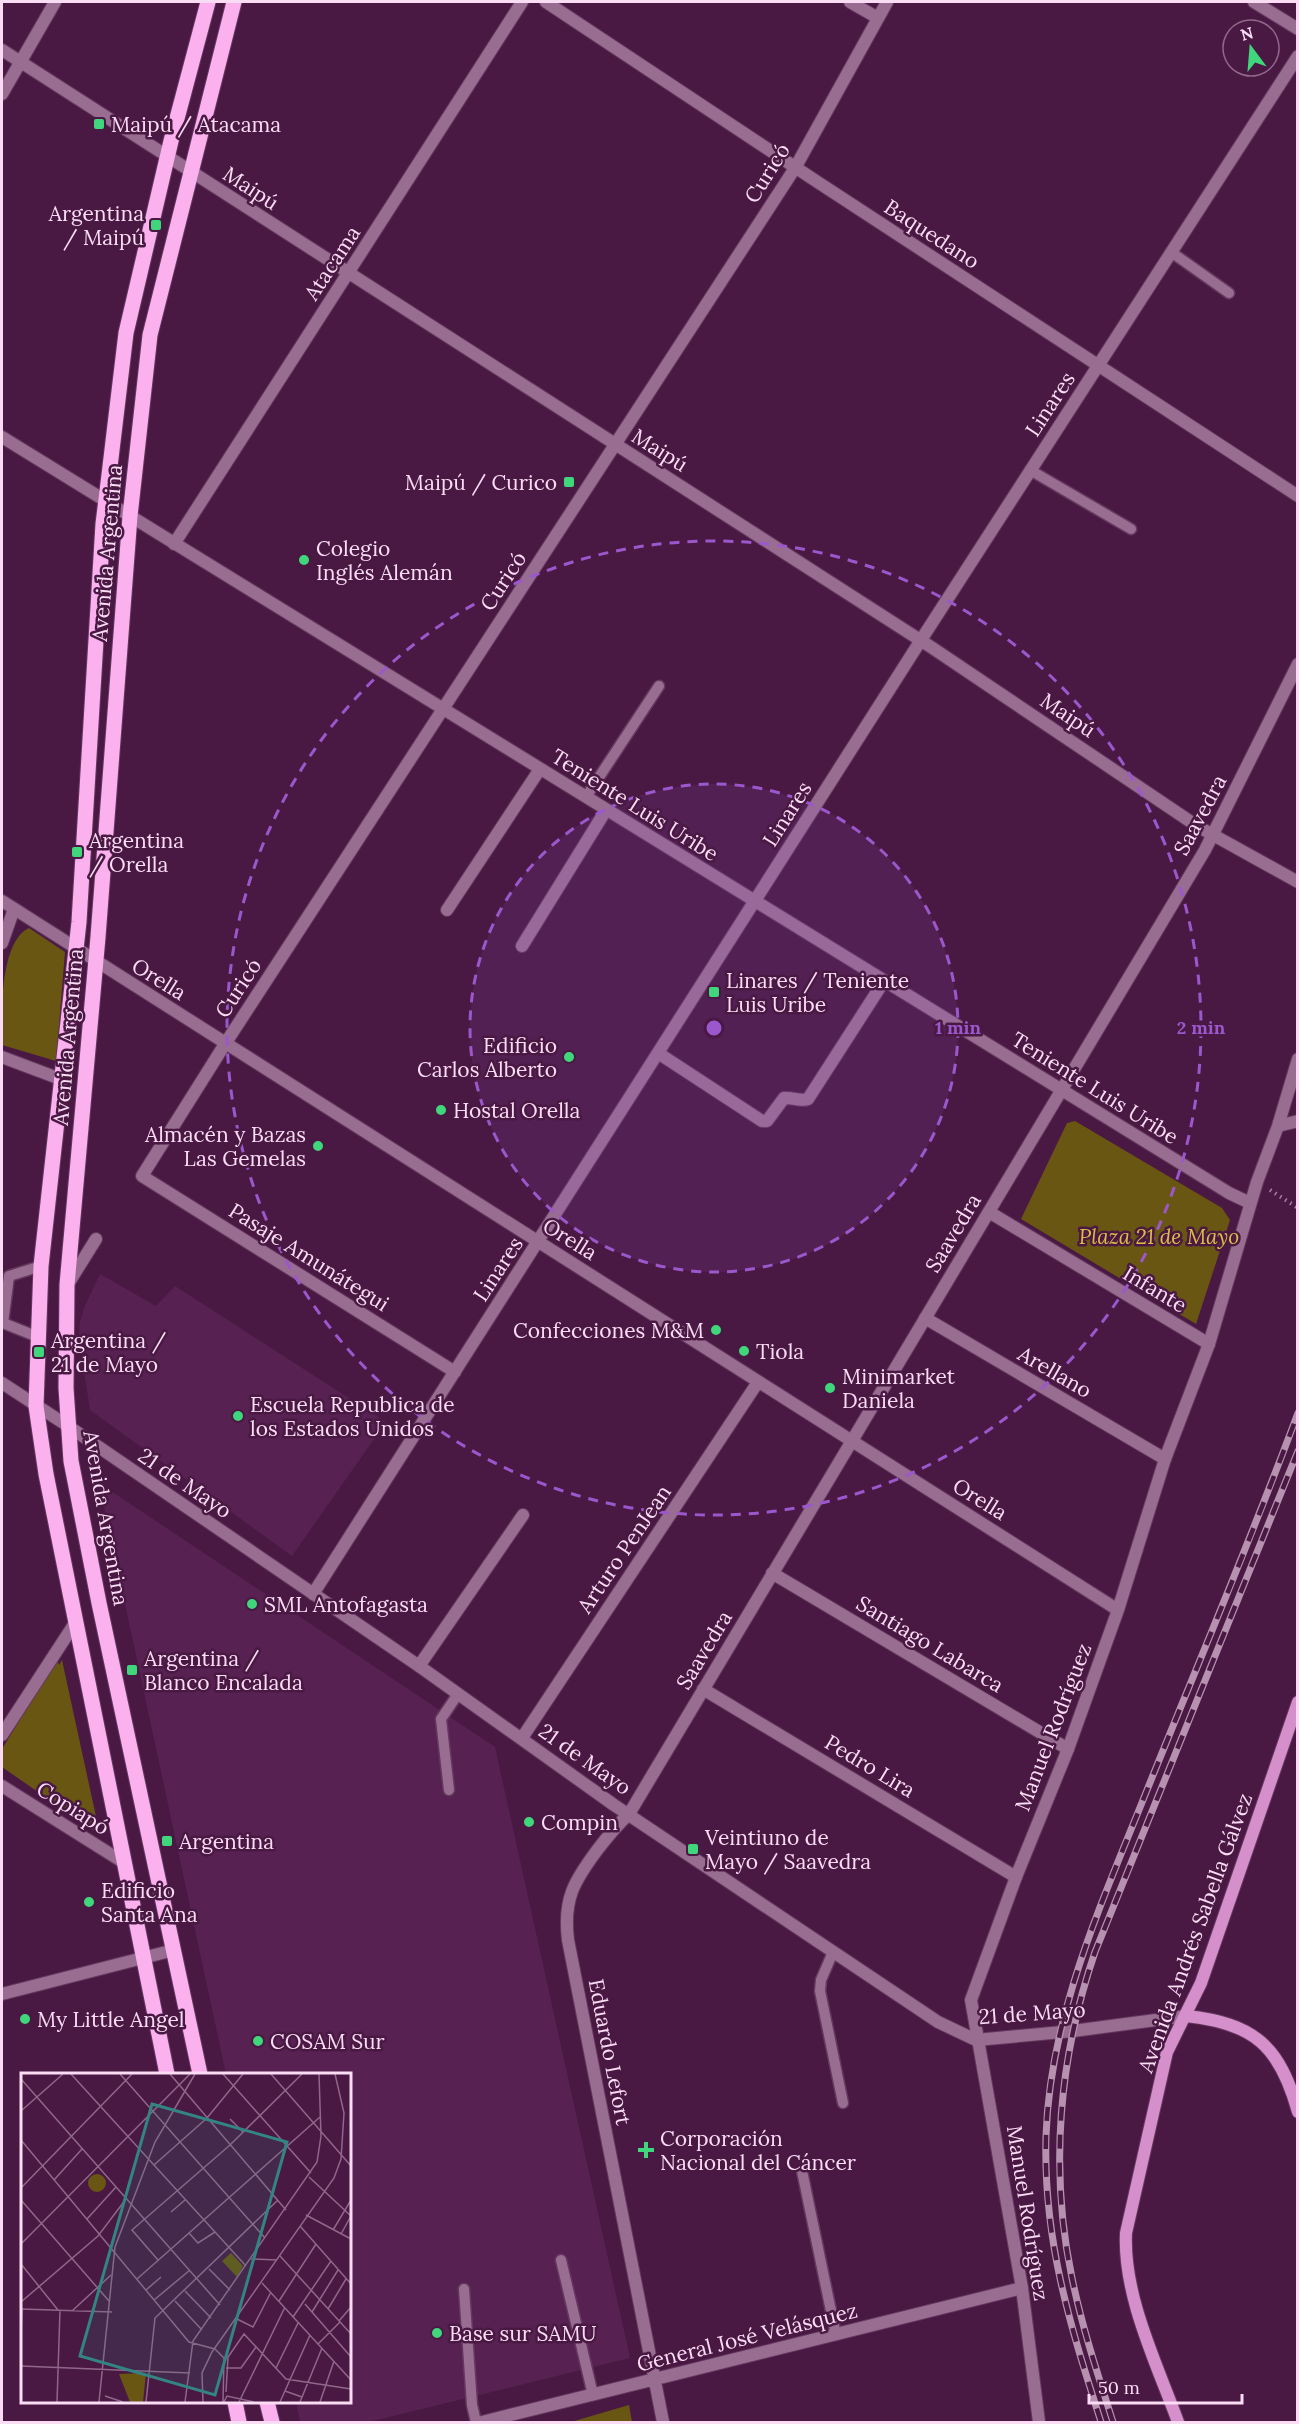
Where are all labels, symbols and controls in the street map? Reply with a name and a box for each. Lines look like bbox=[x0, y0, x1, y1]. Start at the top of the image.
north arrow bbox=[1221, 18, 1281, 78]
text: N bbox=[1238, 22, 1256, 45]
place label: Maipú / Atacama bbox=[111, 111, 281, 138]
marker: Maipú / Atacama bbox=[92, 117, 106, 131]
street label: Curicó bbox=[738, 138, 796, 208]
street label: Maipú bbox=[218, 160, 284, 216]
street label: Baquedano bbox=[879, 193, 985, 275]
place label: Argentina / Maipú bbox=[48, 200, 144, 251]
marker: Argentina / Maipú bbox=[149, 218, 163, 232]
street label: Atacama bbox=[297, 220, 366, 306]
street label: Linares bbox=[1019, 367, 1081, 441]
street label: Maipú bbox=[627, 422, 693, 478]
street label: Avenida Argentina bbox=[86, 463, 128, 644]
place label: Maipú / Curico bbox=[405, 469, 557, 496]
marker: Maipú / Curico bbox=[562, 475, 576, 489]
place label: Colegio Inglés Alemán bbox=[316, 535, 453, 586]
street label: Curicó bbox=[474, 546, 532, 616]
marker: Colegio Inglés Alemán bbox=[297, 553, 311, 567]
street label: Maipú bbox=[1035, 687, 1101, 743]
street label: Teniente Luis Uribe bbox=[547, 743, 723, 867]
street label: Saavedra bbox=[1168, 770, 1233, 860]
street label: Linares bbox=[757, 776, 817, 852]
place label: Argentina / Orella bbox=[88, 827, 184, 878]
marker: Argentina / Orella bbox=[70, 845, 84, 859]
street label: Avenida Argentina bbox=[47, 947, 89, 1128]
street label: Orella bbox=[127, 952, 191, 1006]
street label: Curicó bbox=[209, 953, 267, 1023]
place label: Linares / Teniente Luis Uribe bbox=[726, 967, 909, 1018]
marker: Linares / Teniente Luis Uribe bbox=[707, 985, 721, 999]
text: 1 min bbox=[935, 1016, 981, 1039]
text: 2 min bbox=[1177, 1016, 1226, 1039]
centre of rings bbox=[704, 1018, 724, 1038]
street label: Teniente Luis Uribe bbox=[1007, 1026, 1183, 1150]
place label: Edificio Carlos Alberto bbox=[417, 1032, 557, 1083]
marker: Edificio Carlos Alberto bbox=[562, 1050, 576, 1064]
place label: Hostal Orella bbox=[453, 1097, 581, 1124]
marker: Hostal Orella bbox=[434, 1103, 448, 1117]
place label: Almacén y Bazas Las Gemelas bbox=[144, 1121, 306, 1172]
marker: Almacén y Bazas Las Gemelas bbox=[311, 1139, 325, 1153]
street label: Saavedra bbox=[919, 1188, 987, 1277]
street label: Pasaje Amunátegui bbox=[224, 1197, 394, 1317]
street label: Orella bbox=[538, 1212, 602, 1266]
park label: Plaza 21 de Mayo bbox=[1079, 1223, 1239, 1250]
street label: Linares bbox=[467, 1232, 529, 1306]
street label: Infante bbox=[1118, 1259, 1192, 1319]
place label: Confecciones M&M bbox=[513, 1317, 704, 1344]
marker: Confecciones M&M bbox=[709, 1323, 723, 1337]
place label: Argentina / 21 de Mayo bbox=[50, 1327, 167, 1378]
place label: Tiola bbox=[756, 1338, 804, 1365]
street label: Arellano bbox=[1012, 1340, 1097, 1404]
marker: Tiola bbox=[737, 1344, 751, 1358]
marker: Argentina / 21 de Mayo bbox=[32, 1345, 46, 1359]
place label: Minimarket Daniela bbox=[842, 1363, 956, 1414]
marker: Minimarket Daniela bbox=[823, 1381, 837, 1395]
place label: Escuela Republica de los Estados Unidos bbox=[250, 1391, 455, 1442]
marker: Escuela Republica de los Estados Unidos bbox=[231, 1409, 245, 1423]
street label: Avenida Argentina bbox=[77, 1427, 135, 1608]
street label: 21 de Mayo bbox=[133, 1442, 237, 1524]
street label: Orella bbox=[948, 1472, 1012, 1526]
street label: Arturo PenJean bbox=[571, 1480, 677, 1619]
street label: Santiago Labarca bbox=[852, 1589, 1009, 1699]
place label: SML Antofagasta bbox=[264, 1591, 428, 1618]
marker: SML Antofagasta bbox=[245, 1597, 259, 1611]
street label: Saavedra bbox=[670, 1605, 738, 1694]
street label: Manuel Rodríguez bbox=[1009, 1639, 1097, 1815]
place label: Argentina / Blanco Encalada bbox=[143, 1645, 303, 1696]
marker: Argentina / Blanco Encalada bbox=[125, 1663, 139, 1677]
street label: 21 de Mayo bbox=[533, 1717, 637, 1801]
street label: Pedro Lira bbox=[820, 1728, 920, 1804]
street label: Copiapó bbox=[31, 1775, 115, 1841]
street label: Avenida Andrés Sabella Gálvez bbox=[1131, 1790, 1258, 2077]
place label: Compin bbox=[541, 1809, 618, 1836]
marker: Compin bbox=[522, 1815, 536, 1829]
place label: Veintiuno de Mayo / Saavedra bbox=[704, 1824, 871, 1875]
place label: Argentina bbox=[178, 1828, 274, 1855]
marker: Argentina bbox=[160, 1834, 174, 1848]
marker: Veintiuno de Mayo / Saavedra bbox=[686, 1842, 700, 1856]
place label: Edificio Santa Ana bbox=[101, 1877, 198, 1928]
marker: Edificio Santa Ana bbox=[82, 1895, 96, 1909]
street label: Eduardo Lefort bbox=[583, 1977, 638, 2128]
street label: 21 de Mayo bbox=[978, 1996, 1086, 2030]
place label: My Little Angel bbox=[37, 2006, 185, 2033]
marker: My Little Angel bbox=[18, 2012, 32, 2026]
place label: COSAM Sur bbox=[270, 2028, 385, 2055]
marker: COSAM Sur bbox=[251, 2034, 265, 2048]
inset map bbox=[21, 2073, 351, 2403]
street label: Manuel Rodríguez bbox=[1001, 2123, 1055, 2303]
place label: Corporación Nacional del Cáncer bbox=[660, 2125, 856, 2176]
marker: Corporación Nacional del Cáncer bbox=[637, 2141, 655, 2159]
street label: General José Velásquez bbox=[634, 2297, 860, 2377]
place label: Base sur SAMU bbox=[449, 2320, 597, 2347]
marker: Base sur SAMU bbox=[430, 2326, 444, 2340]
scale bar bbox=[1089, 2367, 1242, 2405]
text: 50 m bbox=[1098, 2376, 1140, 2399]

